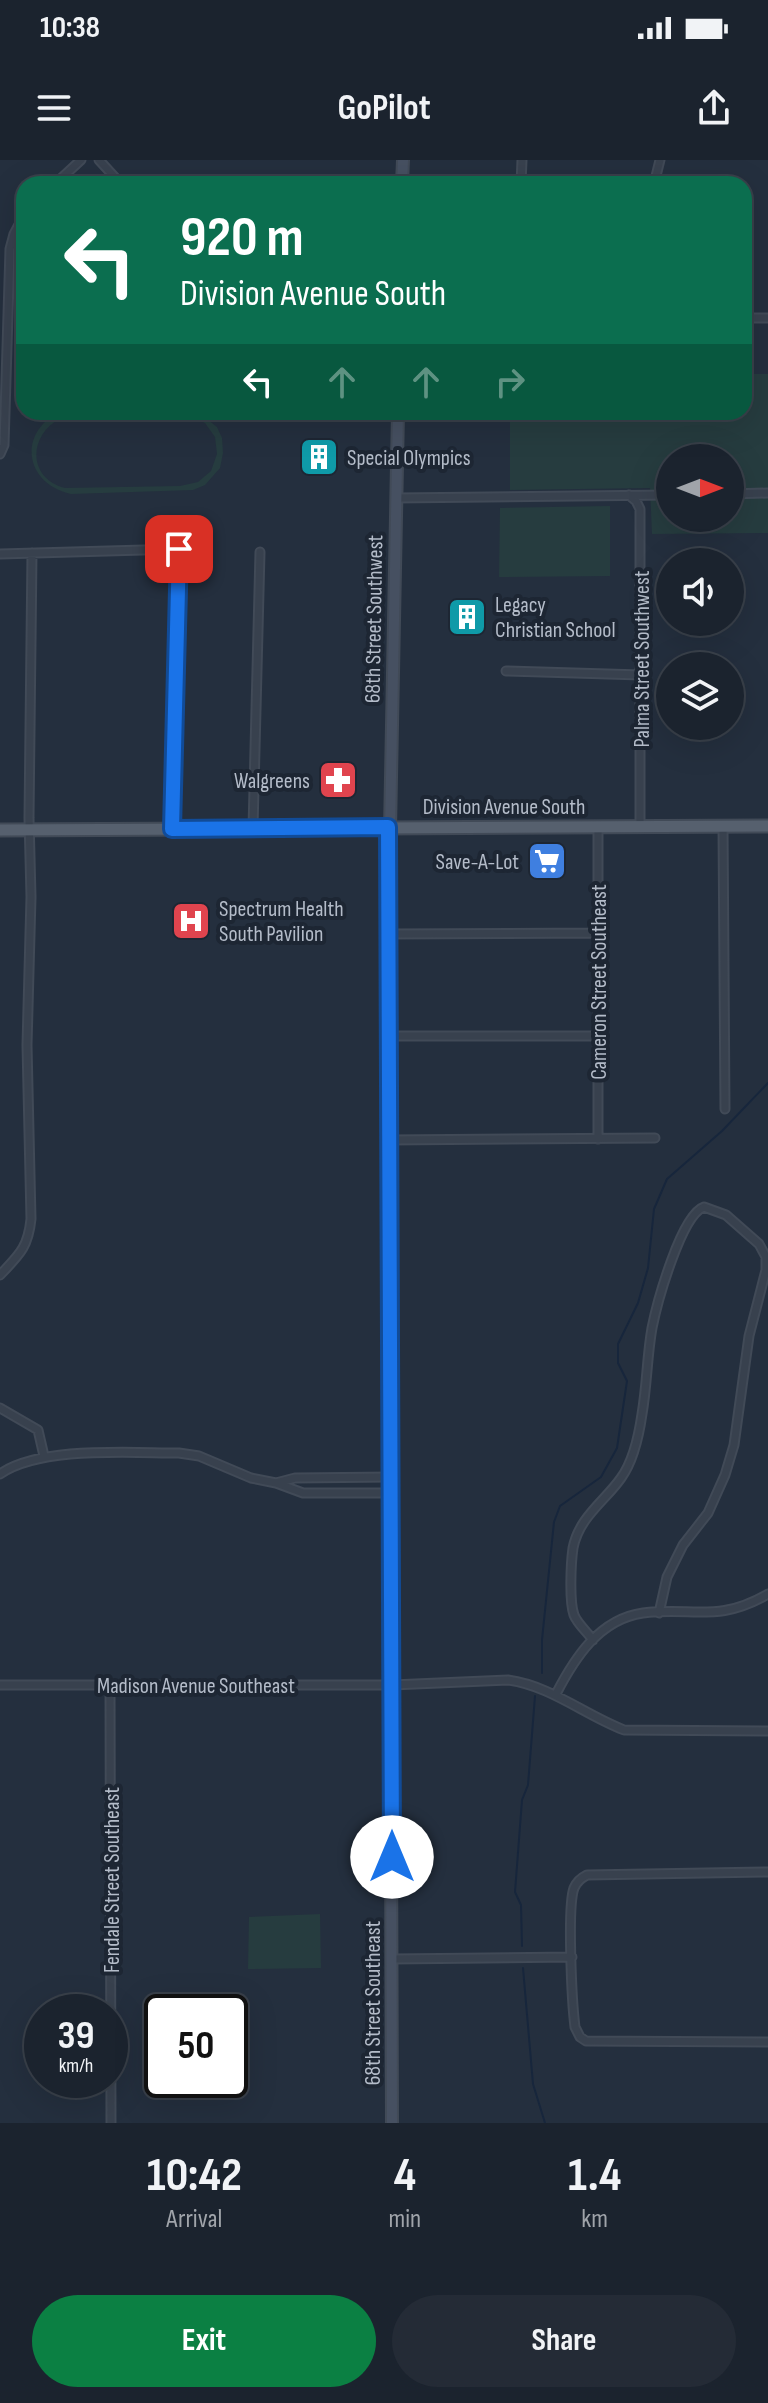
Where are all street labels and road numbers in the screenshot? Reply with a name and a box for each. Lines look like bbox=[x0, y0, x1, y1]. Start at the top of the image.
street label: 68th Street Southwest bbox=[360, 534, 389, 703]
street label: Palma Street Southwest bbox=[629, 570, 656, 748]
street label: Division Avenue South bbox=[423, 794, 585, 821]
street label: Cameron Street Southeast bbox=[586, 884, 613, 1080]
street label: Madison Avenue Southeast bbox=[97, 1673, 295, 1700]
street label: Fendale Street Southeast bbox=[99, 1787, 126, 1973]
street label: 68th Street Southeast bbox=[360, 1920, 387, 2085]

